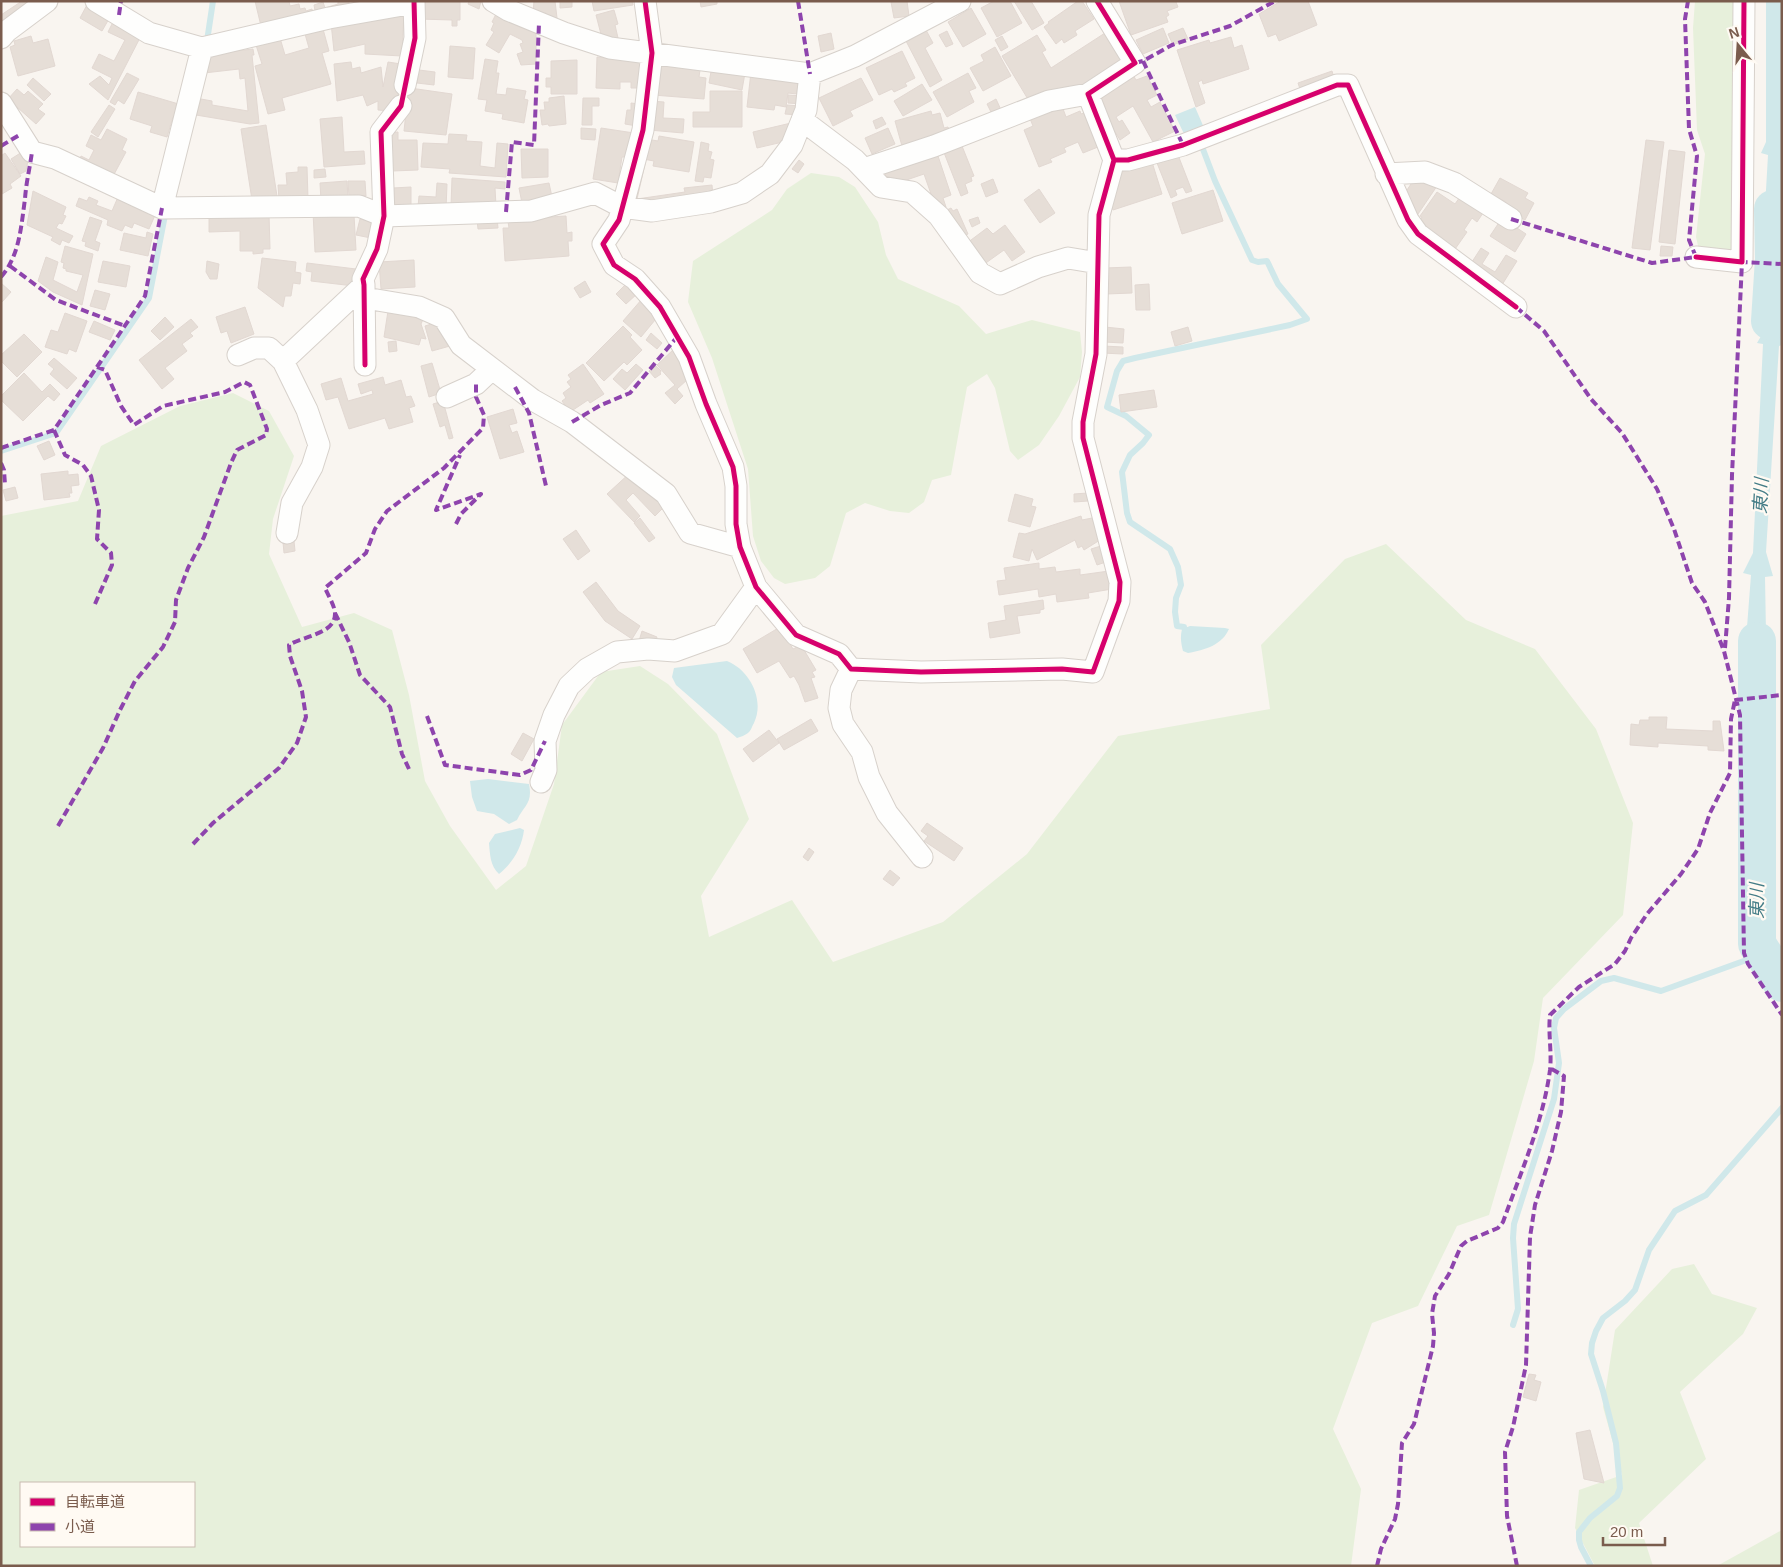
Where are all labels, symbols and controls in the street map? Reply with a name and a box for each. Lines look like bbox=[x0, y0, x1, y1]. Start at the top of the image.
north arrow bbox=[1713, 20, 1763, 70]
text: N bbox=[1727, 23, 1741, 42]
water label: 東川 bbox=[1750, 476, 1772, 514]
water label: 東川 bbox=[1747, 881, 1767, 919]
legend bbox=[20, 1482, 195, 1547]
text: 自転車道 bbox=[65, 1493, 125, 1510]
scale bar bbox=[1603, 1514, 1666, 1546]
text: 小道 bbox=[65, 1518, 95, 1535]
text: 20 m bbox=[1610, 1523, 1643, 1540]

